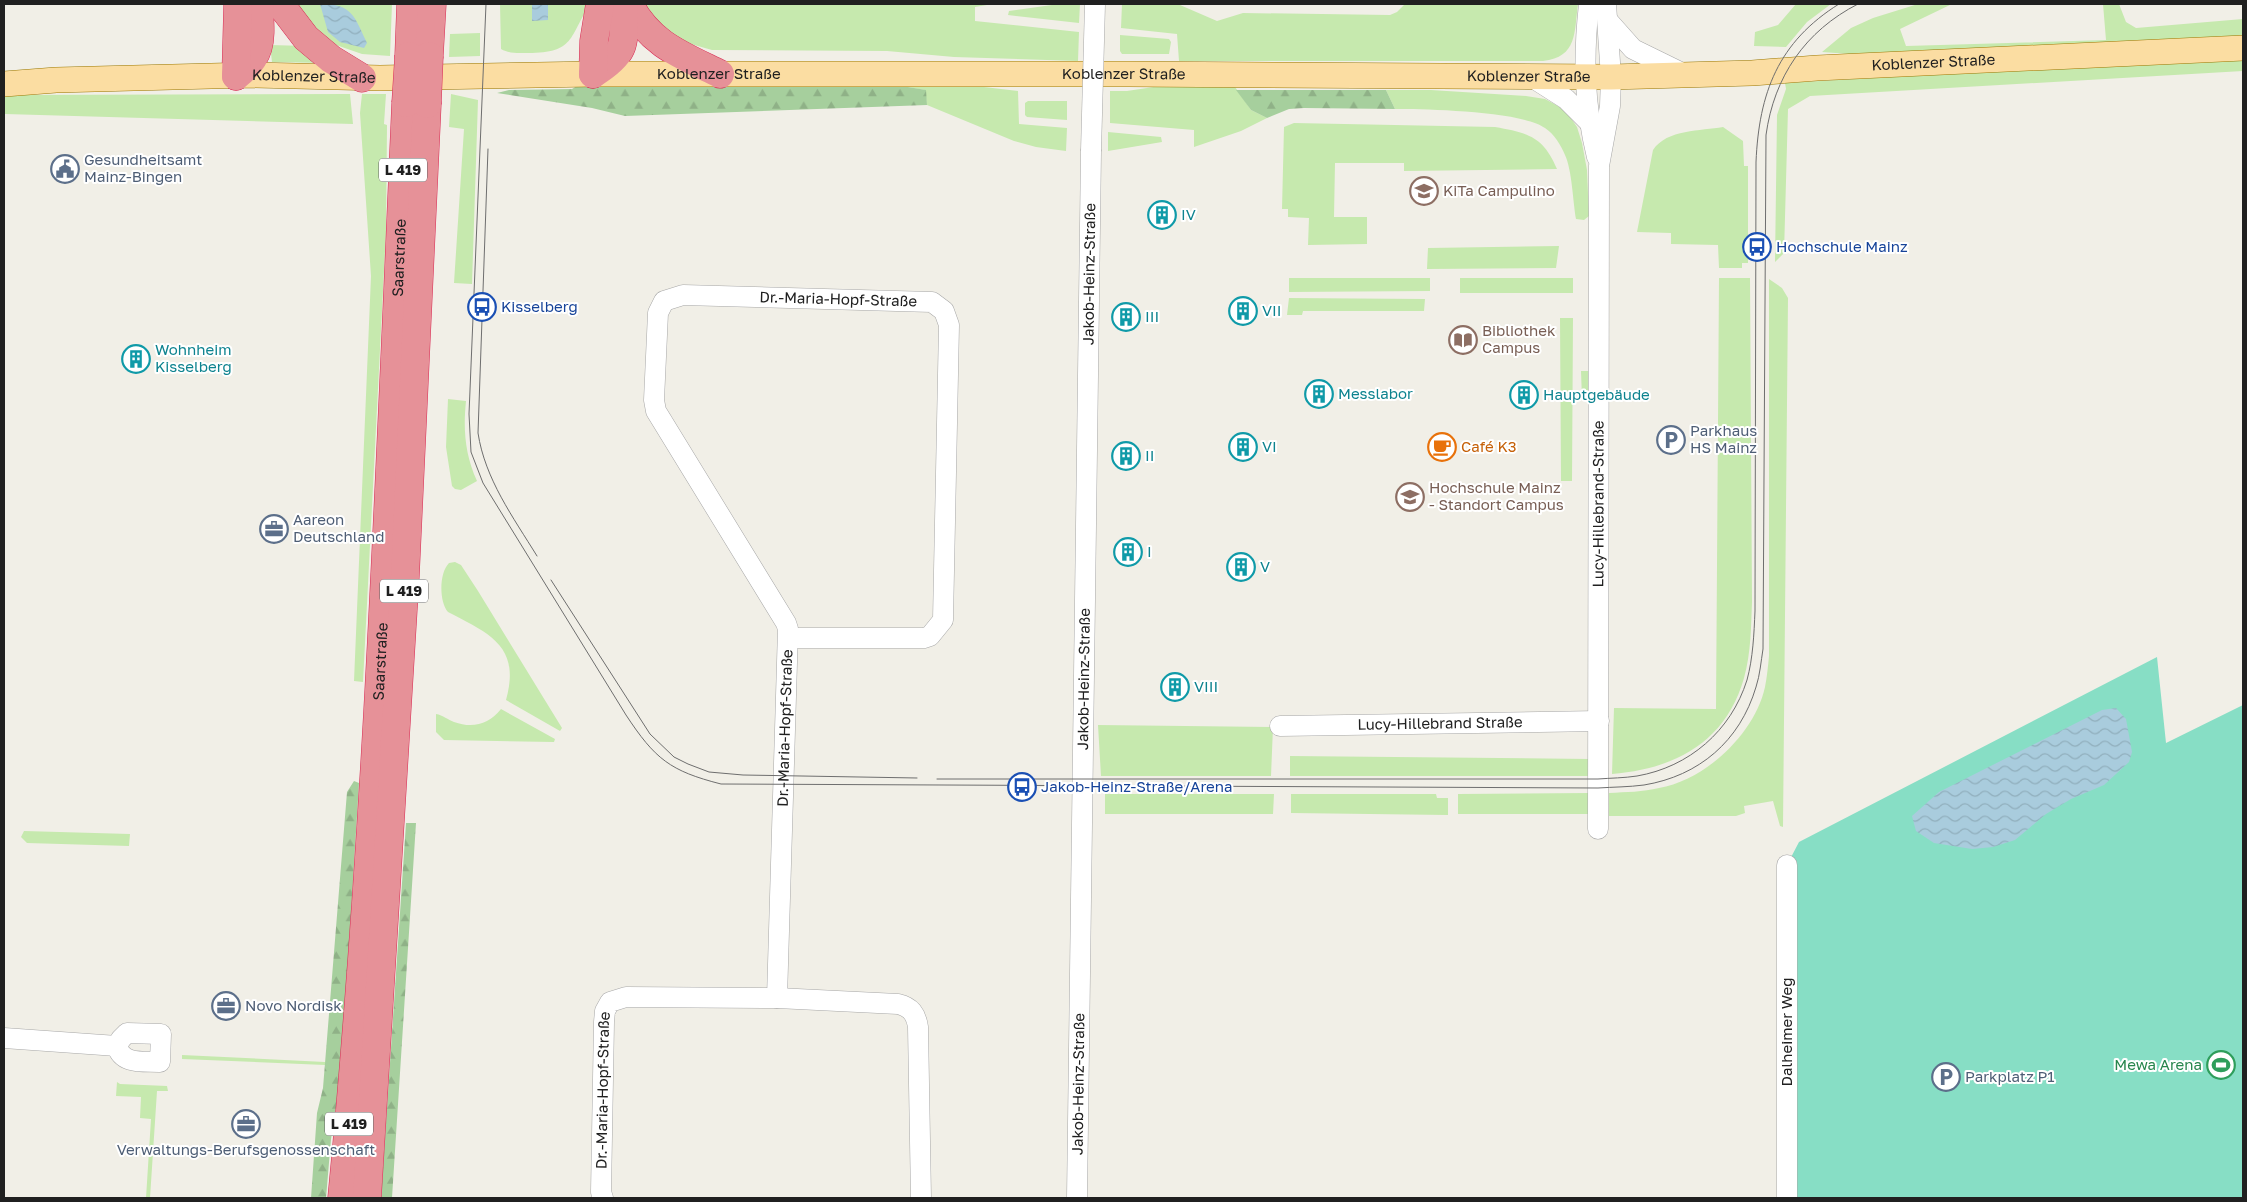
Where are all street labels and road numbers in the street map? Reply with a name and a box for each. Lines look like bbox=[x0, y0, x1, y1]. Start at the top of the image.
street label: Koblenzer Straße bbox=[1871, 50, 1996, 73]
street label: Koblenzer Straße bbox=[657, 64, 781, 82]
street label: Koblenzer Straße bbox=[1062, 64, 1186, 82]
street label: Koblenzer Straße bbox=[252, 65, 376, 86]
street label: Koblenzer Straße bbox=[1467, 66, 1591, 85]
road number: L 419 bbox=[379, 158, 427, 182]
street label: Jakob-Heinz-Straße bbox=[1078, 203, 1098, 345]
street label: Saarstraße bbox=[388, 218, 409, 297]
street label: Dr.-Maria-Hopf-Straße bbox=[759, 287, 918, 310]
street label: Lucy-Hillebrand-Straße bbox=[1588, 420, 1607, 588]
road number: L 419 bbox=[380, 580, 428, 602]
street label: Jakob-Heinz-Straße bbox=[1073, 607, 1093, 750]
street label: Saarstraße bbox=[368, 622, 391, 701]
street label: Dr.-Maria-Hopf-Straße bbox=[773, 649, 795, 807]
street label: Lucy-Hillebrand Straße bbox=[1357, 712, 1523, 733]
street label: Dalheimer Weg bbox=[1777, 977, 1795, 1087]
street label: Dr.-Maria-Hopf-Straße bbox=[591, 1010, 613, 1169]
street label: Jakob-Heinz-Straße bbox=[1068, 1012, 1087, 1155]
road number: L 419 bbox=[325, 1112, 373, 1136]

